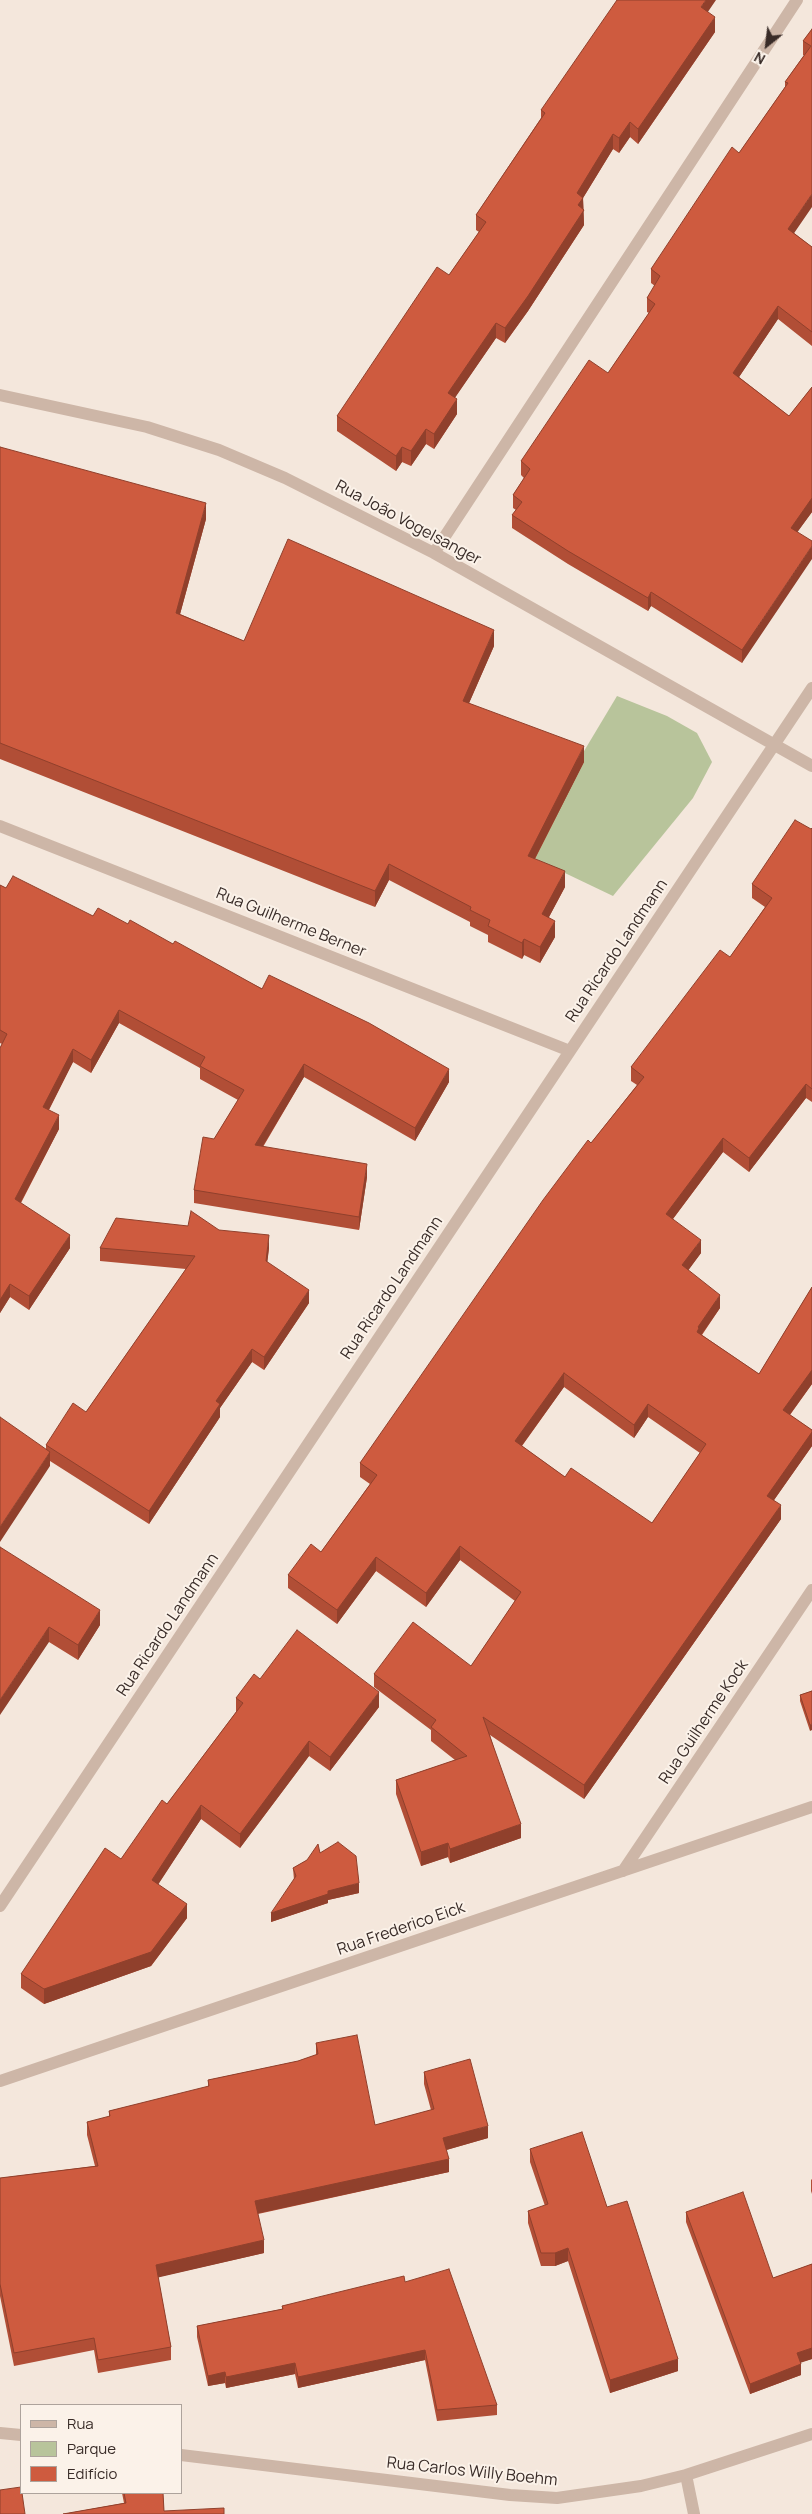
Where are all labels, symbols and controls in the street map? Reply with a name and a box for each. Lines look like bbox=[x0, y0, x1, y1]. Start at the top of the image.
north arrow bbox=[742, 20, 792, 70]
text: N bbox=[750, 48, 768, 69]
street label: Rua João Vogelsanger bbox=[332, 476, 484, 570]
street label: Rua Ricardo Landmann bbox=[562, 876, 672, 1026]
street label: Rua Guilherme Berner bbox=[213, 884, 369, 962]
street label: Rua Ricardo Landmann bbox=[337, 1213, 447, 1363]
street label: Rua Ricardo Landmann bbox=[113, 1550, 223, 1700]
street label: Rua Guilherme Kock bbox=[655, 1656, 753, 1788]
street label: Rua Frederico Eick bbox=[335, 1898, 467, 1960]
legend bbox=[20, 2404, 182, 2494]
text: Rua bbox=[67, 2413, 94, 2434]
text: Parque bbox=[67, 2438, 116, 2459]
street label: Rua Carlos Willy Boehm bbox=[386, 2453, 558, 2491]
text: Edifício bbox=[67, 2463, 117, 2484]

